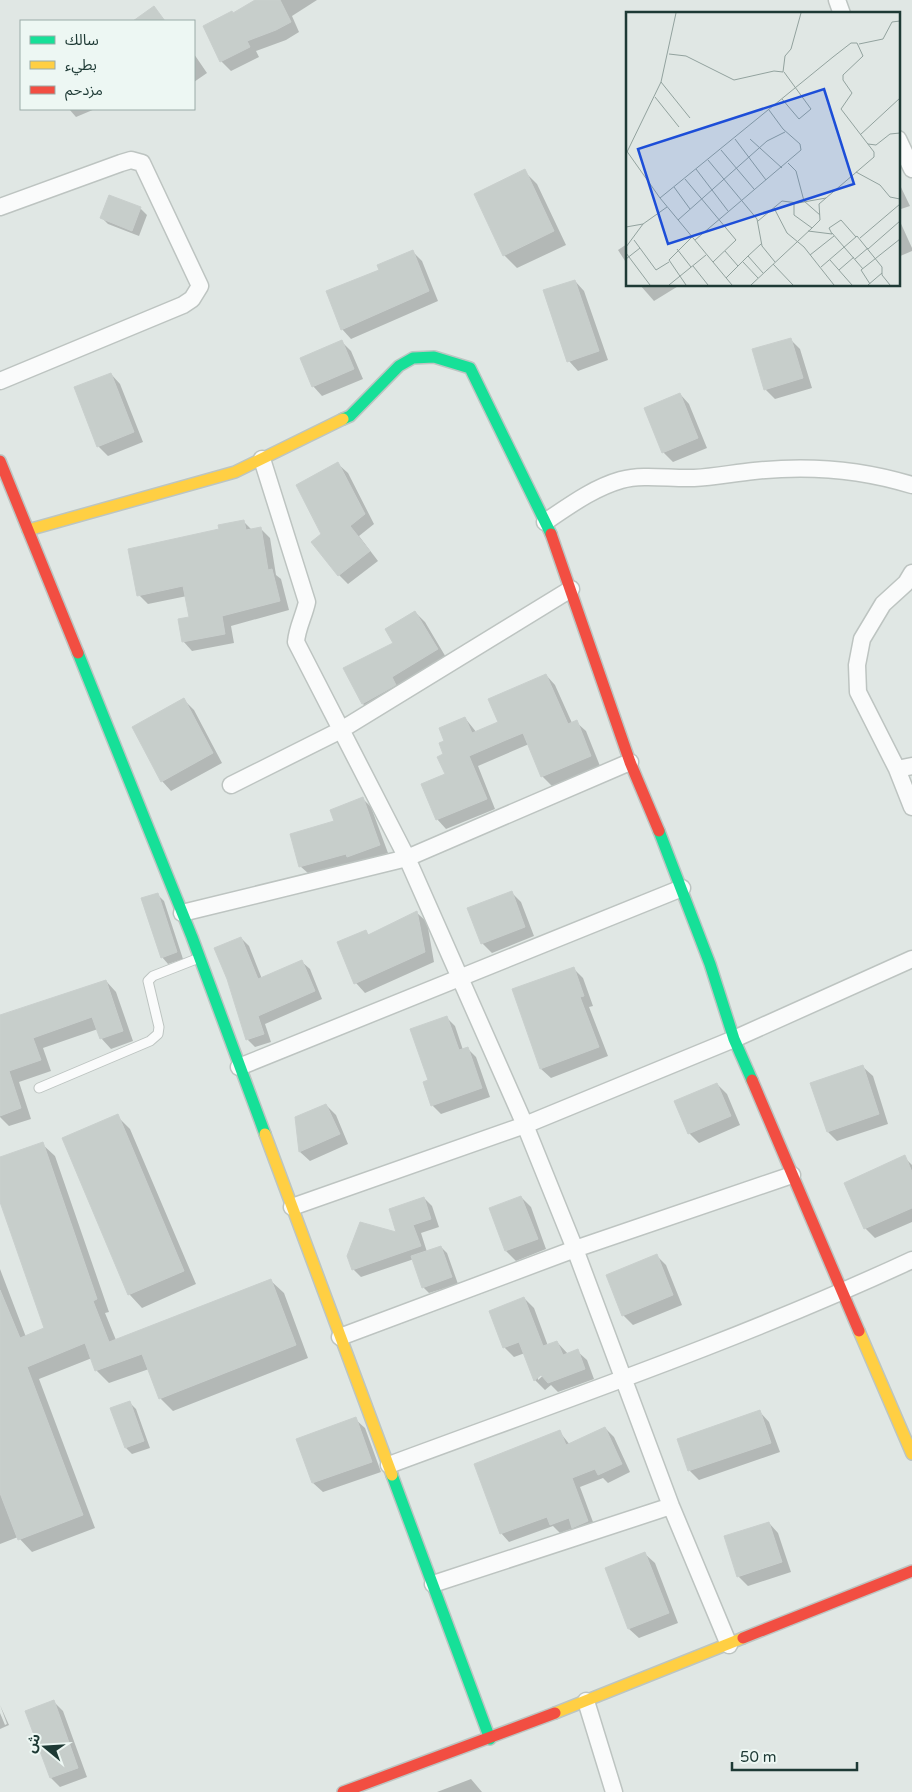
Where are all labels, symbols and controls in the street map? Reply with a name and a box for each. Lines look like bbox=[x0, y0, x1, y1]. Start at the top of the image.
inset map bbox=[626, 12, 900, 286]
legend bbox=[20, 20, 195, 110]
text: سالك bbox=[65, 31, 99, 49]
text: بطيء bbox=[65, 56, 97, 76]
text: مزدحم bbox=[65, 81, 103, 101]
north arrow bbox=[20, 1722, 70, 1772]
text: ش bbox=[22, 1731, 44, 1755]
scale bar bbox=[732, 1740, 857, 1772]
text: 50 m bbox=[740, 1748, 777, 1766]

